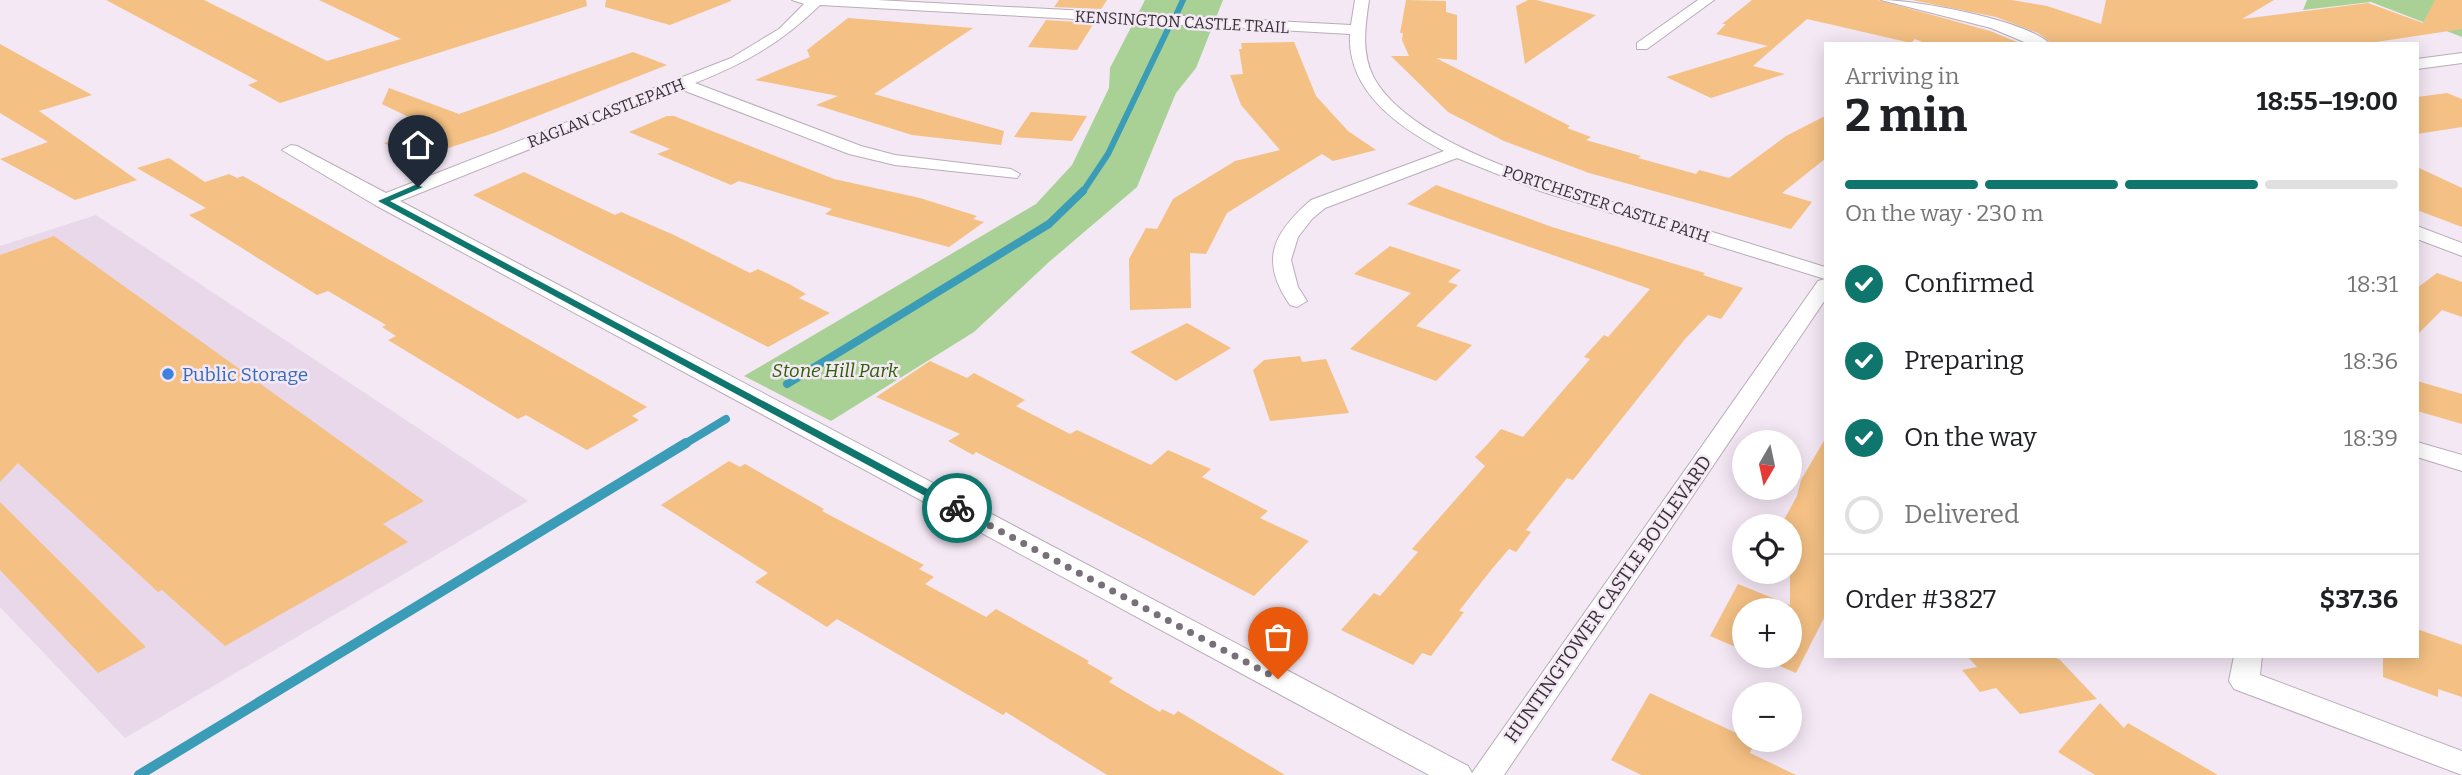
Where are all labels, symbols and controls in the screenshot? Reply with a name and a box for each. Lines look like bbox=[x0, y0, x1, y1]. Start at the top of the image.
street label: KENSINGTON CASTLE TRAIL bbox=[1074, 7, 1290, 37]
text: Arriving in bbox=[1845, 62, 1959, 90]
street label: RAGLAN CASTLEPATH bbox=[525, 74, 687, 152]
text: 18:55–19:00 bbox=[2256, 86, 2398, 117]
text: 2 min bbox=[1845, 88, 1967, 143]
pin bbox=[388, 115, 448, 187]
icon: home bbox=[399, 126, 437, 164]
street label: PORTCHESTER CASTLE PATH bbox=[1500, 162, 1712, 246]
text: On the way · 230 m bbox=[1845, 199, 2043, 227]
icon: check bbox=[1845, 265, 1883, 303]
text: Confirmed bbox=[1904, 268, 2034, 299]
text: 18:31 bbox=[2348, 270, 2398, 298]
icon: check bbox=[1845, 342, 1883, 380]
text: Preparing bbox=[1904, 345, 2024, 376]
text: 18:36 bbox=[2343, 347, 2398, 375]
park label: Stone Hill Park bbox=[772, 359, 899, 382]
place label: Public Storage bbox=[182, 363, 308, 386]
marker: Public Storage bbox=[160, 366, 176, 382]
icon: check bbox=[1845, 419, 1883, 457]
text: On the way bbox=[1904, 422, 2037, 453]
text: 18:39 bbox=[2343, 424, 2398, 452]
north arrow bbox=[1732, 430, 1802, 500]
map controls bbox=[1732, 430, 1802, 752]
street label: HUNTINGTOWER CASTLE BOULEVARD bbox=[1500, 451, 1716, 747]
courier bbox=[922, 473, 992, 543]
icon: bike bbox=[938, 489, 976, 527]
text: Delivered bbox=[1904, 499, 2019, 530]
button: locate bbox=[1732, 514, 1802, 584]
text: Order #3827 bbox=[1845, 584, 1996, 615]
text: $37.36 bbox=[2319, 584, 2398, 615]
button: + bbox=[1732, 598, 1802, 668]
pin bbox=[1248, 607, 1308, 679]
icon: bag bbox=[1259, 618, 1297, 656]
button: − bbox=[1732, 682, 1802, 752]

